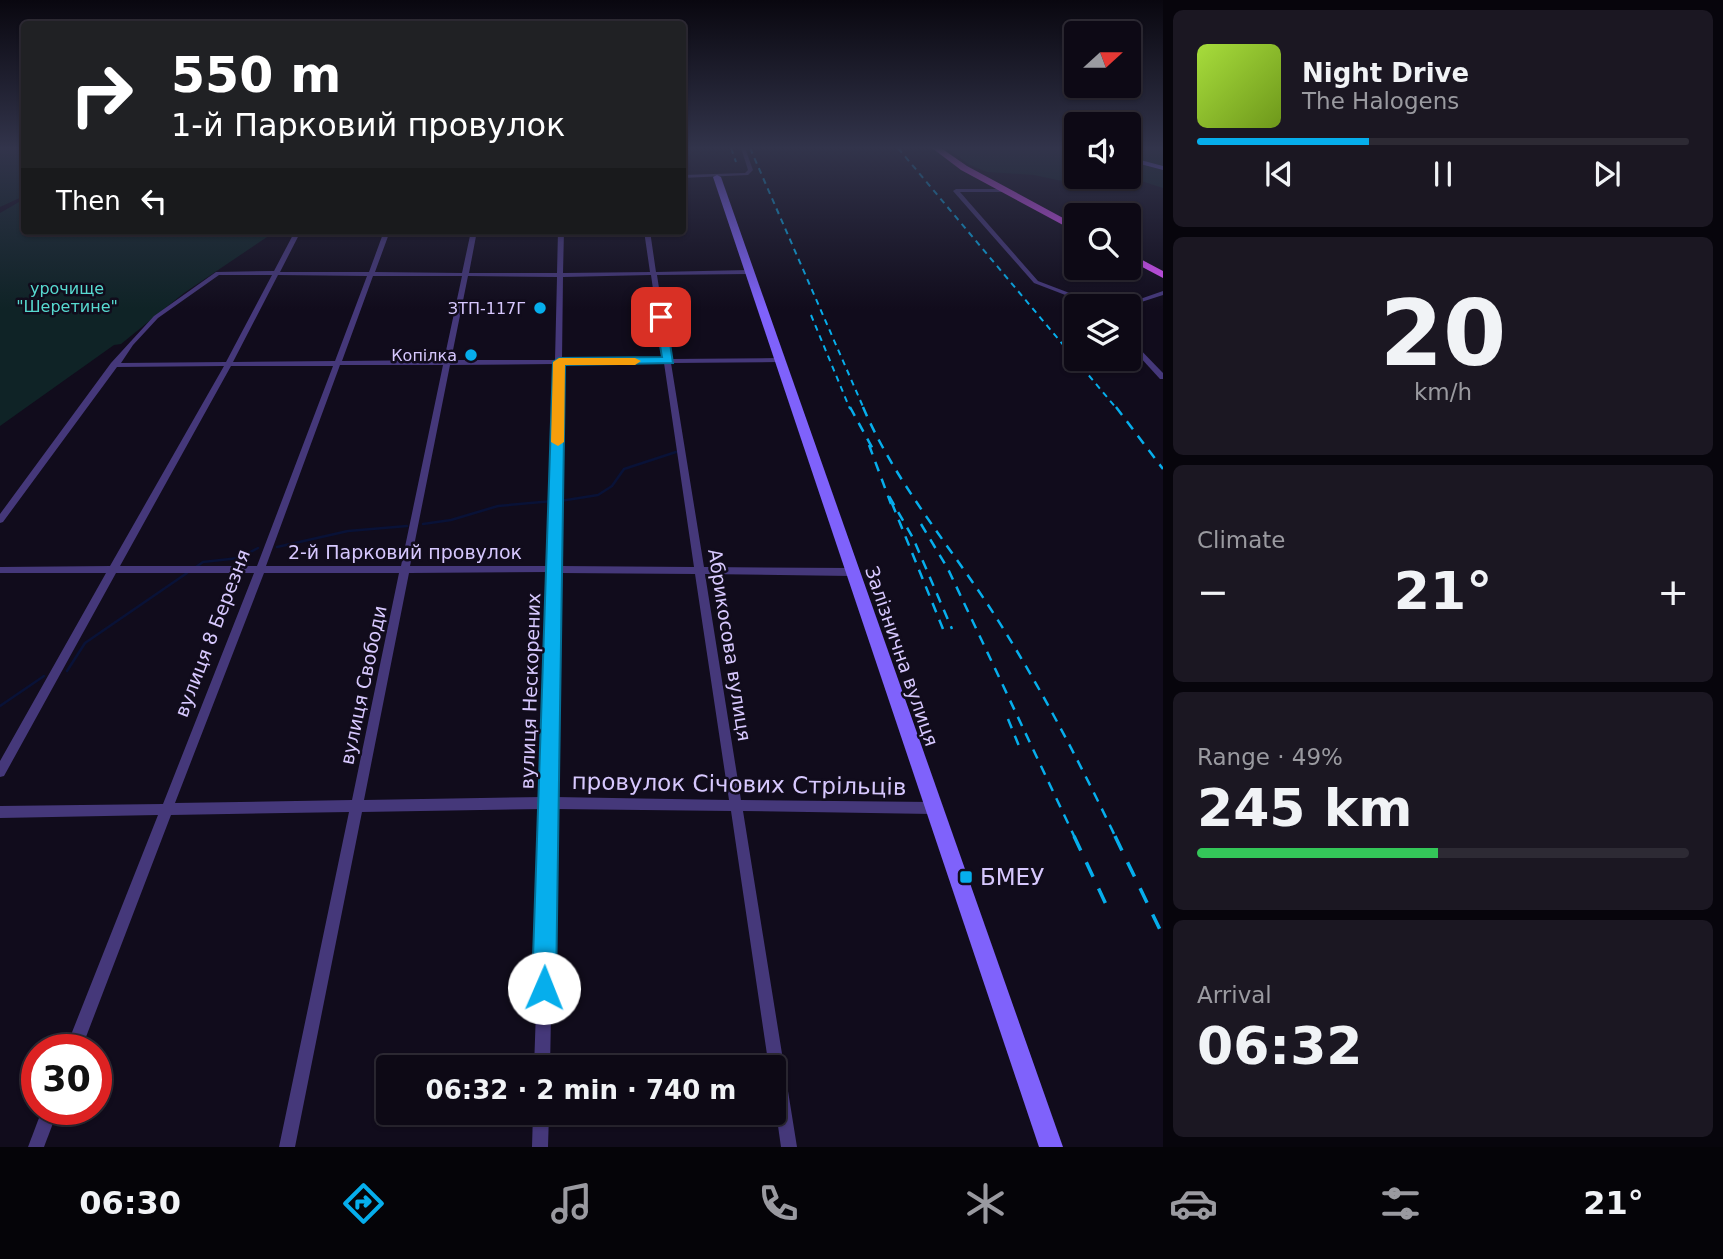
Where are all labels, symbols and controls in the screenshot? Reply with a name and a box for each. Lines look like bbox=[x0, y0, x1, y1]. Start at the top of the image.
north arrow bbox=[1064, 21, 1141, 98]
map controls bbox=[1064, 21, 1141, 371]
text: 550 m bbox=[171, 47, 341, 104]
icon: right bbox=[56, 49, 147, 140]
text: Night Drive bbox=[1302, 58, 1469, 88]
text: The Halogens bbox=[1302, 88, 1459, 114]
text: 1-й Парковий провулок bbox=[171, 106, 565, 144]
button: sound bbox=[1064, 112, 1141, 189]
icon: previous bbox=[1260, 155, 1298, 193]
icon: pause bbox=[1424, 155, 1462, 193]
icon: next bbox=[1588, 155, 1626, 193]
icon: left bbox=[135, 182, 173, 220]
text: Then bbox=[56, 186, 121, 216]
button: search bbox=[1064, 203, 1141, 280]
park label: урочище "Шеретине" bbox=[16, 279, 118, 316]
text: 20 bbox=[1380, 281, 1506, 386]
pin bbox=[631, 287, 691, 347]
button: layers bbox=[1064, 294, 1141, 371]
icon: arrive bbox=[642, 298, 680, 336]
place label: ЗТП-117Г bbox=[448, 299, 526, 318]
marker: ЗТП-117Г bbox=[532, 300, 548, 316]
place label: Копілка bbox=[391, 346, 457, 365]
marker: Копілка bbox=[463, 347, 479, 363]
text: km/h bbox=[1414, 379, 1472, 405]
text: Climate bbox=[1197, 527, 1286, 553]
street label: 2-й Парковий провулок bbox=[288, 541, 522, 563]
street label: вулиця 8 Березня bbox=[170, 546, 254, 720]
street label: Абрикосова вулиця bbox=[704, 547, 756, 743]
text: 21° bbox=[1394, 561, 1492, 621]
street label: Залізнична вулиця bbox=[861, 563, 943, 749]
text: − bbox=[1197, 570, 1229, 614]
text: + bbox=[1657, 570, 1689, 614]
street label: вулиця Нескорених bbox=[516, 592, 544, 790]
street label: вулиця Свободи bbox=[335, 603, 391, 767]
text: Range · 49% bbox=[1197, 744, 1343, 770]
street label: провулок Січових Стрільців bbox=[571, 768, 907, 800]
text: 245 km bbox=[1197, 778, 1412, 838]
place label: БМЕУ bbox=[980, 864, 1044, 890]
marker: БМЕУ bbox=[958, 869, 974, 885]
position arrow bbox=[507, 951, 581, 1025]
text: Arrival bbox=[1197, 982, 1272, 1008]
text: 06:32 bbox=[1197, 1016, 1363, 1076]
speed limit sign: 30 bbox=[21, 1034, 112, 1125]
text: 06:32 · 2 min · 740 m bbox=[426, 1075, 736, 1105]
icon: directions bbox=[339, 1179, 388, 1228]
icon: music bbox=[547, 1179, 596, 1228]
icon: phone bbox=[754, 1179, 803, 1228]
icon: climate bbox=[961, 1179, 1010, 1228]
icon: car bbox=[1169, 1179, 1218, 1228]
icon: filters bbox=[1376, 1179, 1425, 1228]
text: 06:30 bbox=[79, 1184, 181, 1222]
text: 21° bbox=[1583, 1184, 1644, 1222]

